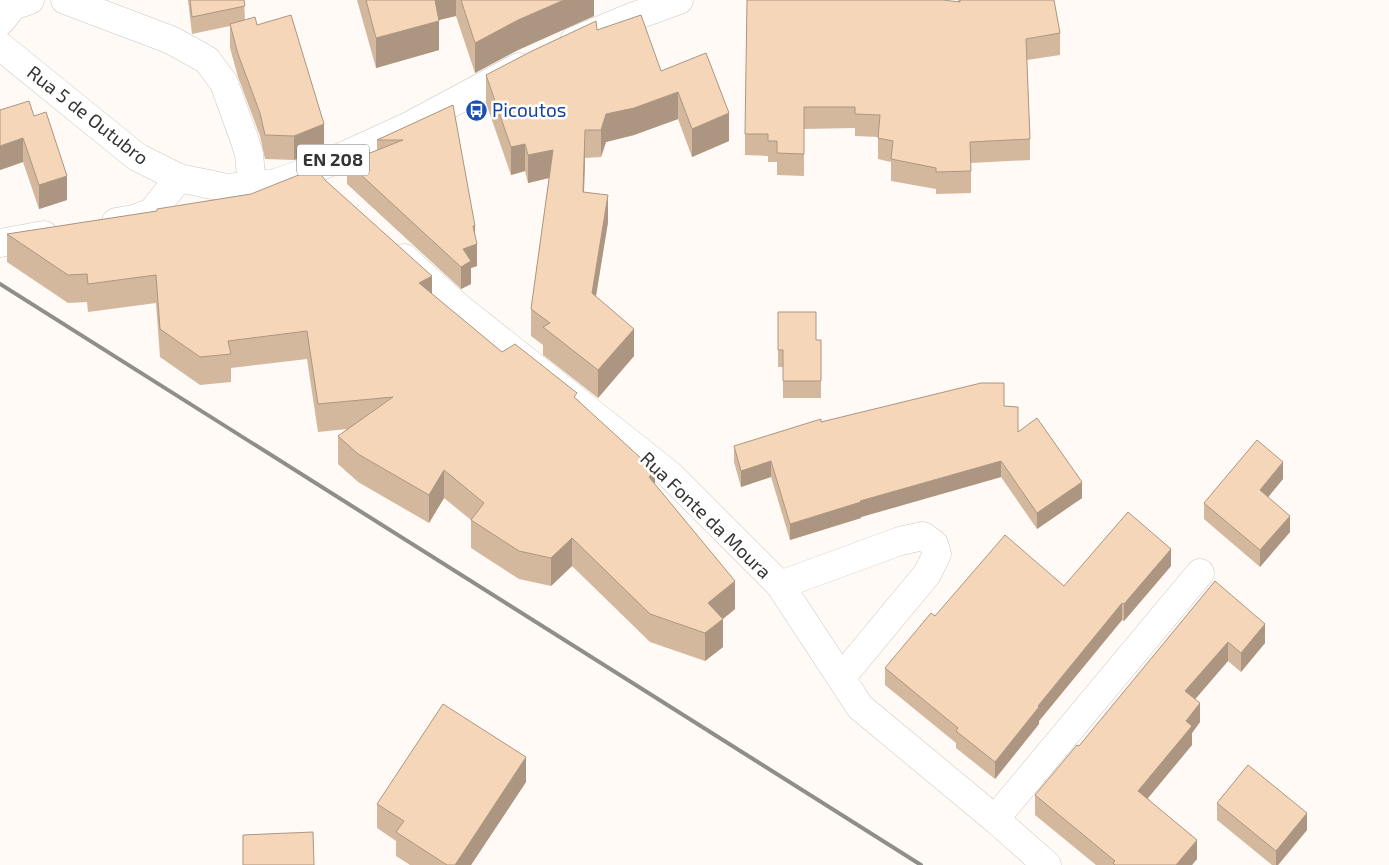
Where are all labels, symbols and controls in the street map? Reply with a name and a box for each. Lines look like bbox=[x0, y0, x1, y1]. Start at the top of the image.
street label: Rua 5 de Outubro bbox=[23, 60, 154, 169]
bus stop icon: Picoutos bbox=[464, 98, 488, 122]
place label: Picoutos bbox=[492, 98, 566, 121]
road number: EN 208 bbox=[297, 144, 369, 176]
street label: Rua Fonte da Moura bbox=[636, 446, 776, 583]

